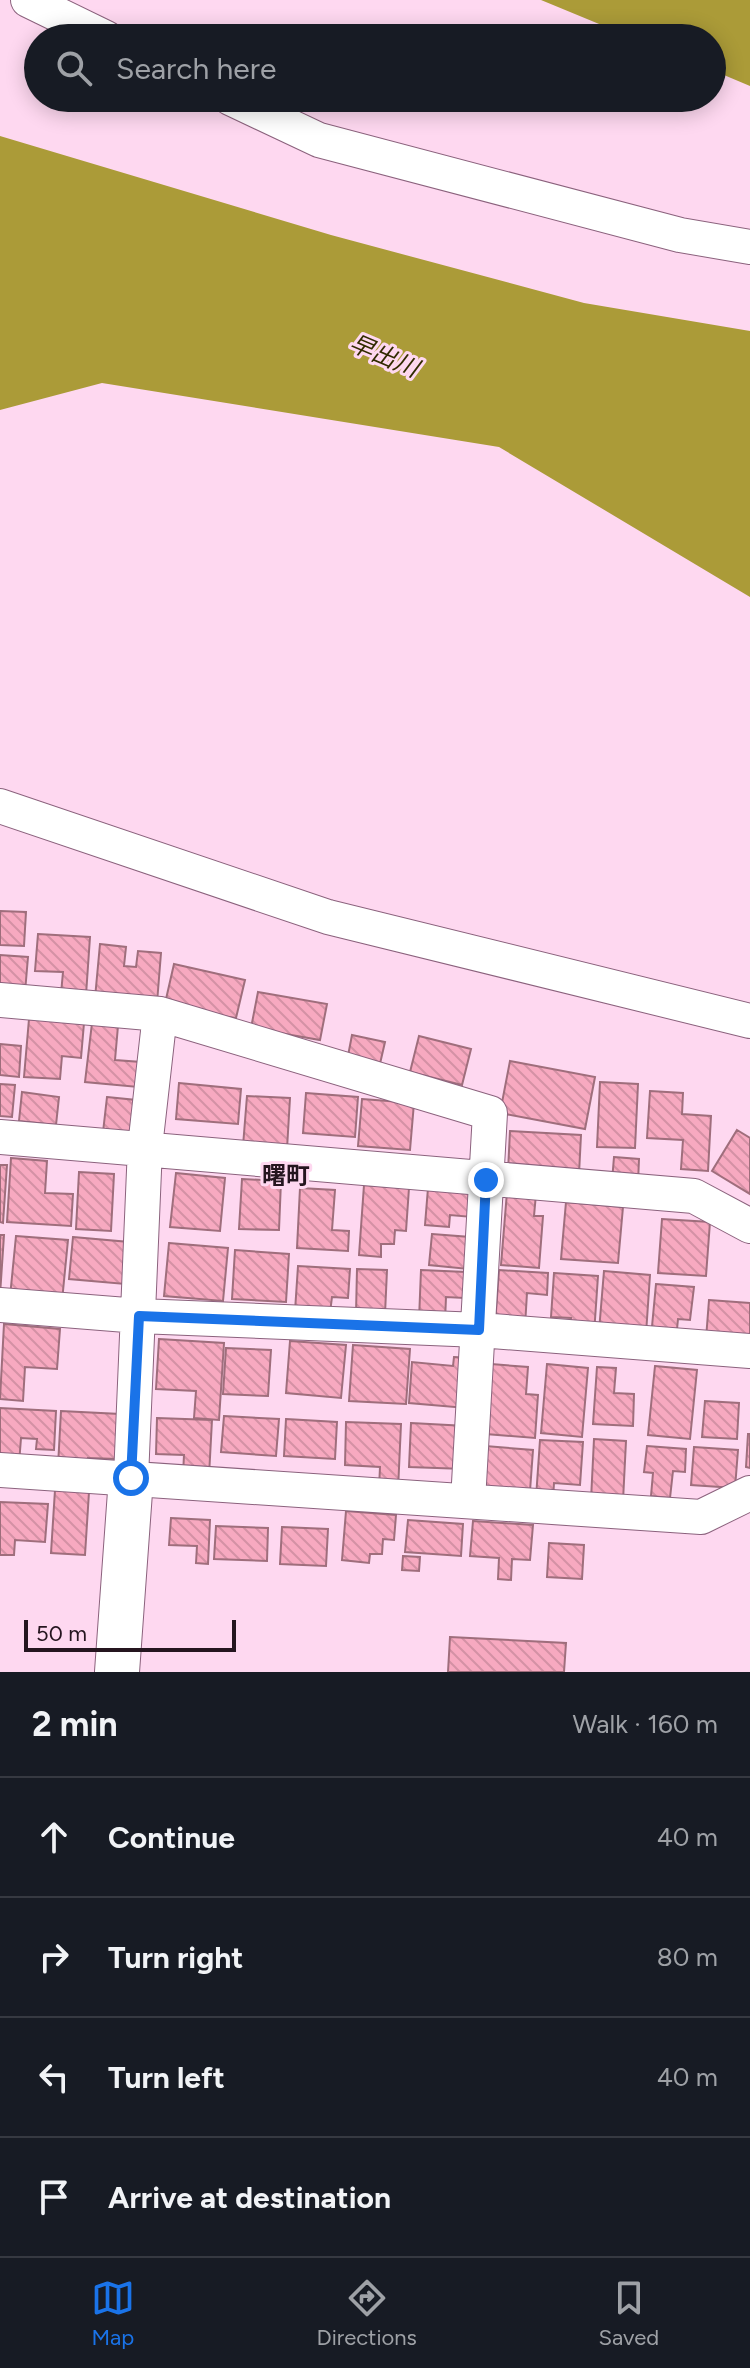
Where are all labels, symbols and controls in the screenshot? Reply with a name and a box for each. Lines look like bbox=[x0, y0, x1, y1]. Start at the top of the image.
search box bbox=[24, 24, 726, 112]
icon: search bbox=[52, 46, 96, 90]
text: Search here bbox=[116, 50, 276, 87]
water label: 早出川 bbox=[345, 328, 426, 384]
district label: 曙町 bbox=[262, 1161, 310, 1190]
route end bbox=[468, 1162, 504, 1198]
route start bbox=[113, 1460, 149, 1496]
scale bar bbox=[24, 1616, 236, 1652]
text: 50 m bbox=[36, 1620, 87, 1647]
text: 2 min bbox=[32, 1704, 118, 1745]
text: Walk · 160 m bbox=[572, 1708, 718, 1740]
icon: ahead bbox=[32, 1815, 76, 1859]
text: Continue bbox=[108, 1819, 235, 1856]
text: 40 m bbox=[657, 1821, 718, 1853]
icon: right bbox=[32, 1935, 76, 1979]
text: Turn right bbox=[108, 1939, 243, 1976]
text: 80 m bbox=[657, 1941, 718, 1973]
icon: left bbox=[32, 2055, 76, 2099]
text: Turn left bbox=[108, 2059, 225, 2096]
text: 40 m bbox=[657, 2061, 718, 2093]
icon: arrive bbox=[32, 2175, 76, 2219]
text: Arrive at destination bbox=[108, 2179, 391, 2216]
tab: Map bbox=[91, 2276, 135, 2351]
tab: Directions bbox=[317, 2276, 417, 2351]
tab: Saved bbox=[598, 2276, 659, 2351]

